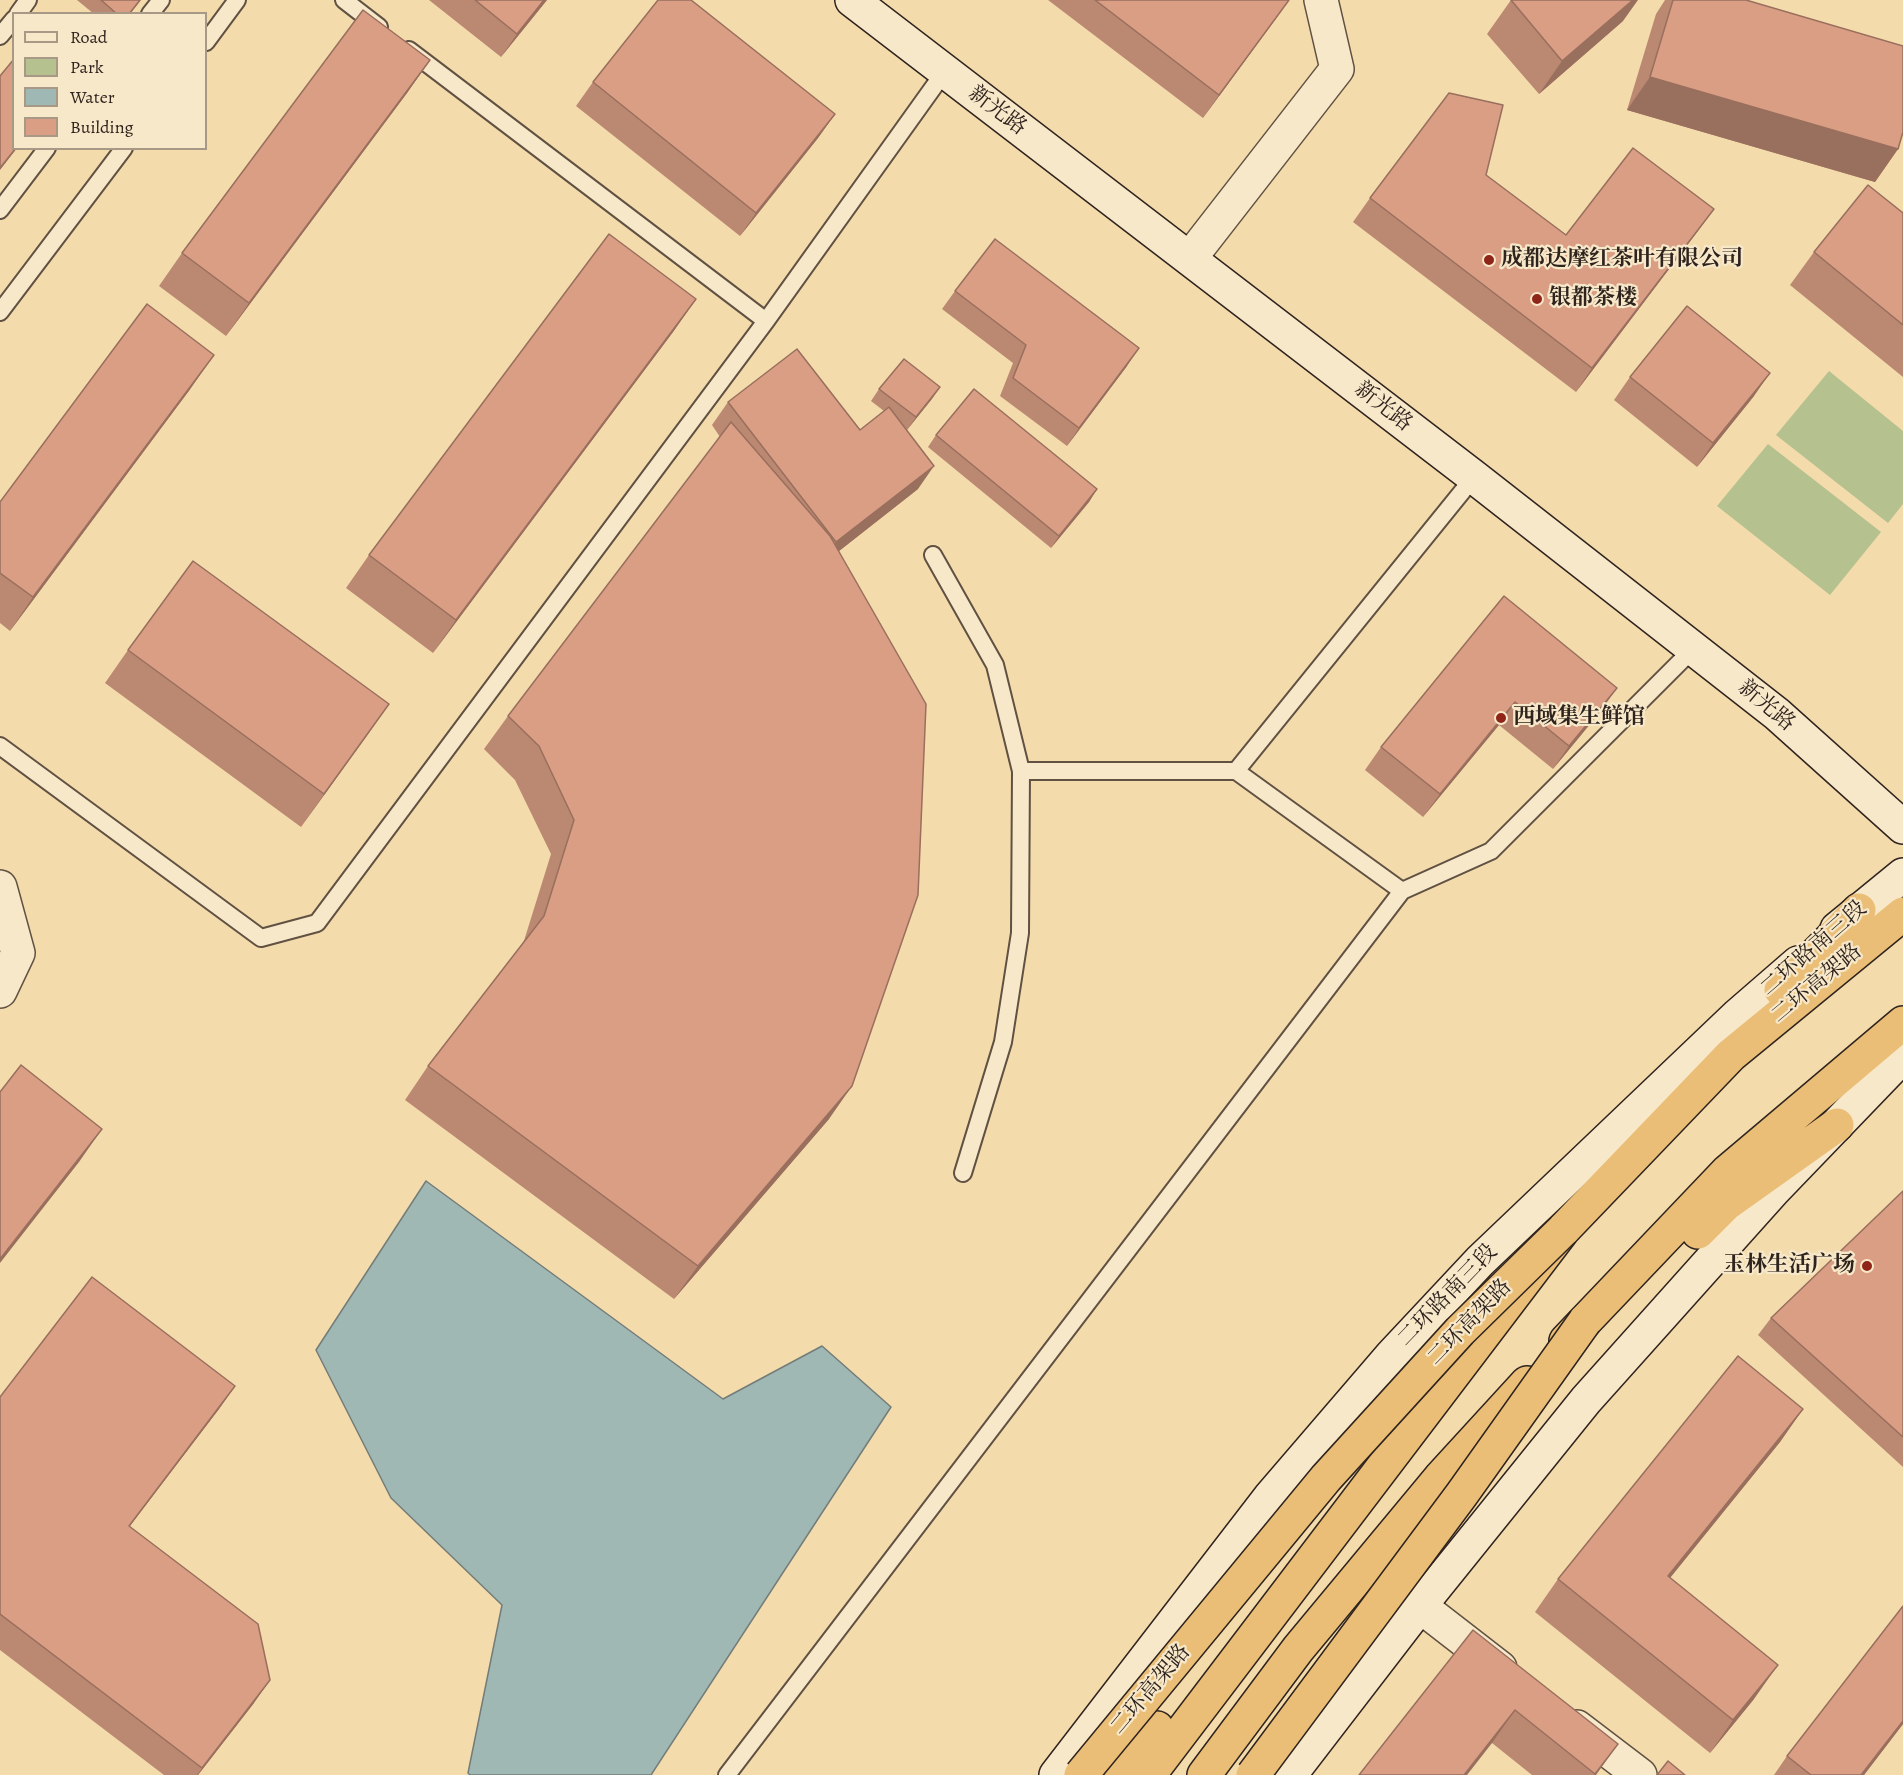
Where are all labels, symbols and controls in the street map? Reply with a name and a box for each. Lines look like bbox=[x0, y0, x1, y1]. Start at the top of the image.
legend bbox=[12, 12, 207, 150]
text: Road bbox=[70, 25, 107, 49]
text: Park bbox=[70, 55, 104, 79]
street label: 新光路 bbox=[963, 81, 1031, 141]
text: Water bbox=[70, 85, 115, 109]
text: Building bbox=[70, 115, 134, 139]
place label: 成都达摩红茶叶有限公司 bbox=[1501, 247, 1743, 273]
marker: 成都达摩红茶叶有限公司 bbox=[1482, 253, 1496, 267]
place label: 银都茶楼 bbox=[1549, 286, 1637, 312]
marker: 银都茶楼 bbox=[1530, 292, 1544, 306]
street label: 新光路 bbox=[1349, 376, 1417, 438]
street label: 新光路 bbox=[1732, 675, 1800, 737]
place label: 西域集生鲜馆 bbox=[1513, 705, 1645, 731]
marker: 西域集生鲜馆 bbox=[1494, 711, 1508, 725]
street label: 二环路南三段 bbox=[1756, 896, 1872, 1002]
street label: 二环高架路 bbox=[1766, 939, 1868, 1029]
street label: 二环路南三段 bbox=[1393, 1239, 1503, 1353]
place label: 玉林生活广场 bbox=[1723, 1253, 1855, 1279]
marker: 玉林生活广场 bbox=[1860, 1259, 1874, 1273]
street label: 二环高架路 bbox=[1422, 1274, 1518, 1372]
street label: 二环高架路 bbox=[1106, 1639, 1196, 1741]

